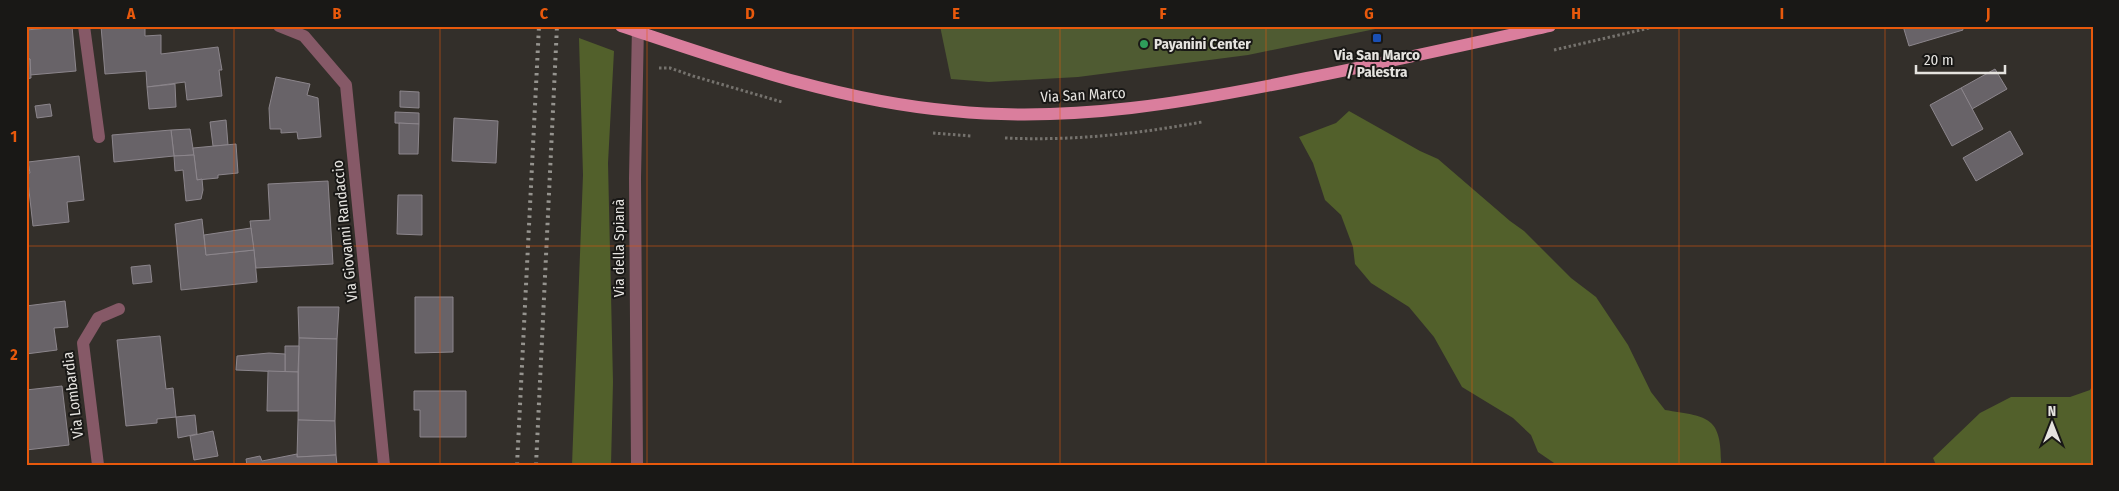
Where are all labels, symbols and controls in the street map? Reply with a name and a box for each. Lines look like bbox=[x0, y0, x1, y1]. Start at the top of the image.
text: A bbox=[126, 4, 136, 23]
text: B bbox=[333, 4, 342, 23]
text: C bbox=[540, 4, 549, 23]
text: D bbox=[745, 4, 755, 23]
text: E bbox=[952, 4, 960, 23]
text: F bbox=[1159, 4, 1167, 23]
text: G bbox=[1364, 4, 1374, 23]
text: H bbox=[1571, 4, 1581, 23]
text: I bbox=[1780, 4, 1784, 23]
text: J bbox=[1985, 4, 1990, 23]
marker: Via San Marco / Palestra bbox=[1371, 32, 1383, 44]
place label: Payanini Center bbox=[1154, 35, 1251, 53]
marker: Payanini Center bbox=[1138, 38, 1150, 50]
scale bar bbox=[1916, 42, 2005, 74]
place label: Via San Marco / Palestra bbox=[1333, 46, 1420, 81]
text: 20 m bbox=[1924, 51, 1954, 69]
street label: Via San Marco bbox=[1040, 84, 1126, 106]
text: 1 bbox=[11, 127, 17, 146]
street label: Via Giovanni Randaccio bbox=[329, 159, 361, 303]
street label: Via della Spianà bbox=[610, 199, 628, 297]
text: 2 bbox=[9, 345, 18, 364]
street label: Via Lombardia bbox=[59, 351, 87, 439]
north arrow bbox=[2026, 398, 2076, 448]
text: N bbox=[2048, 403, 2056, 420]

